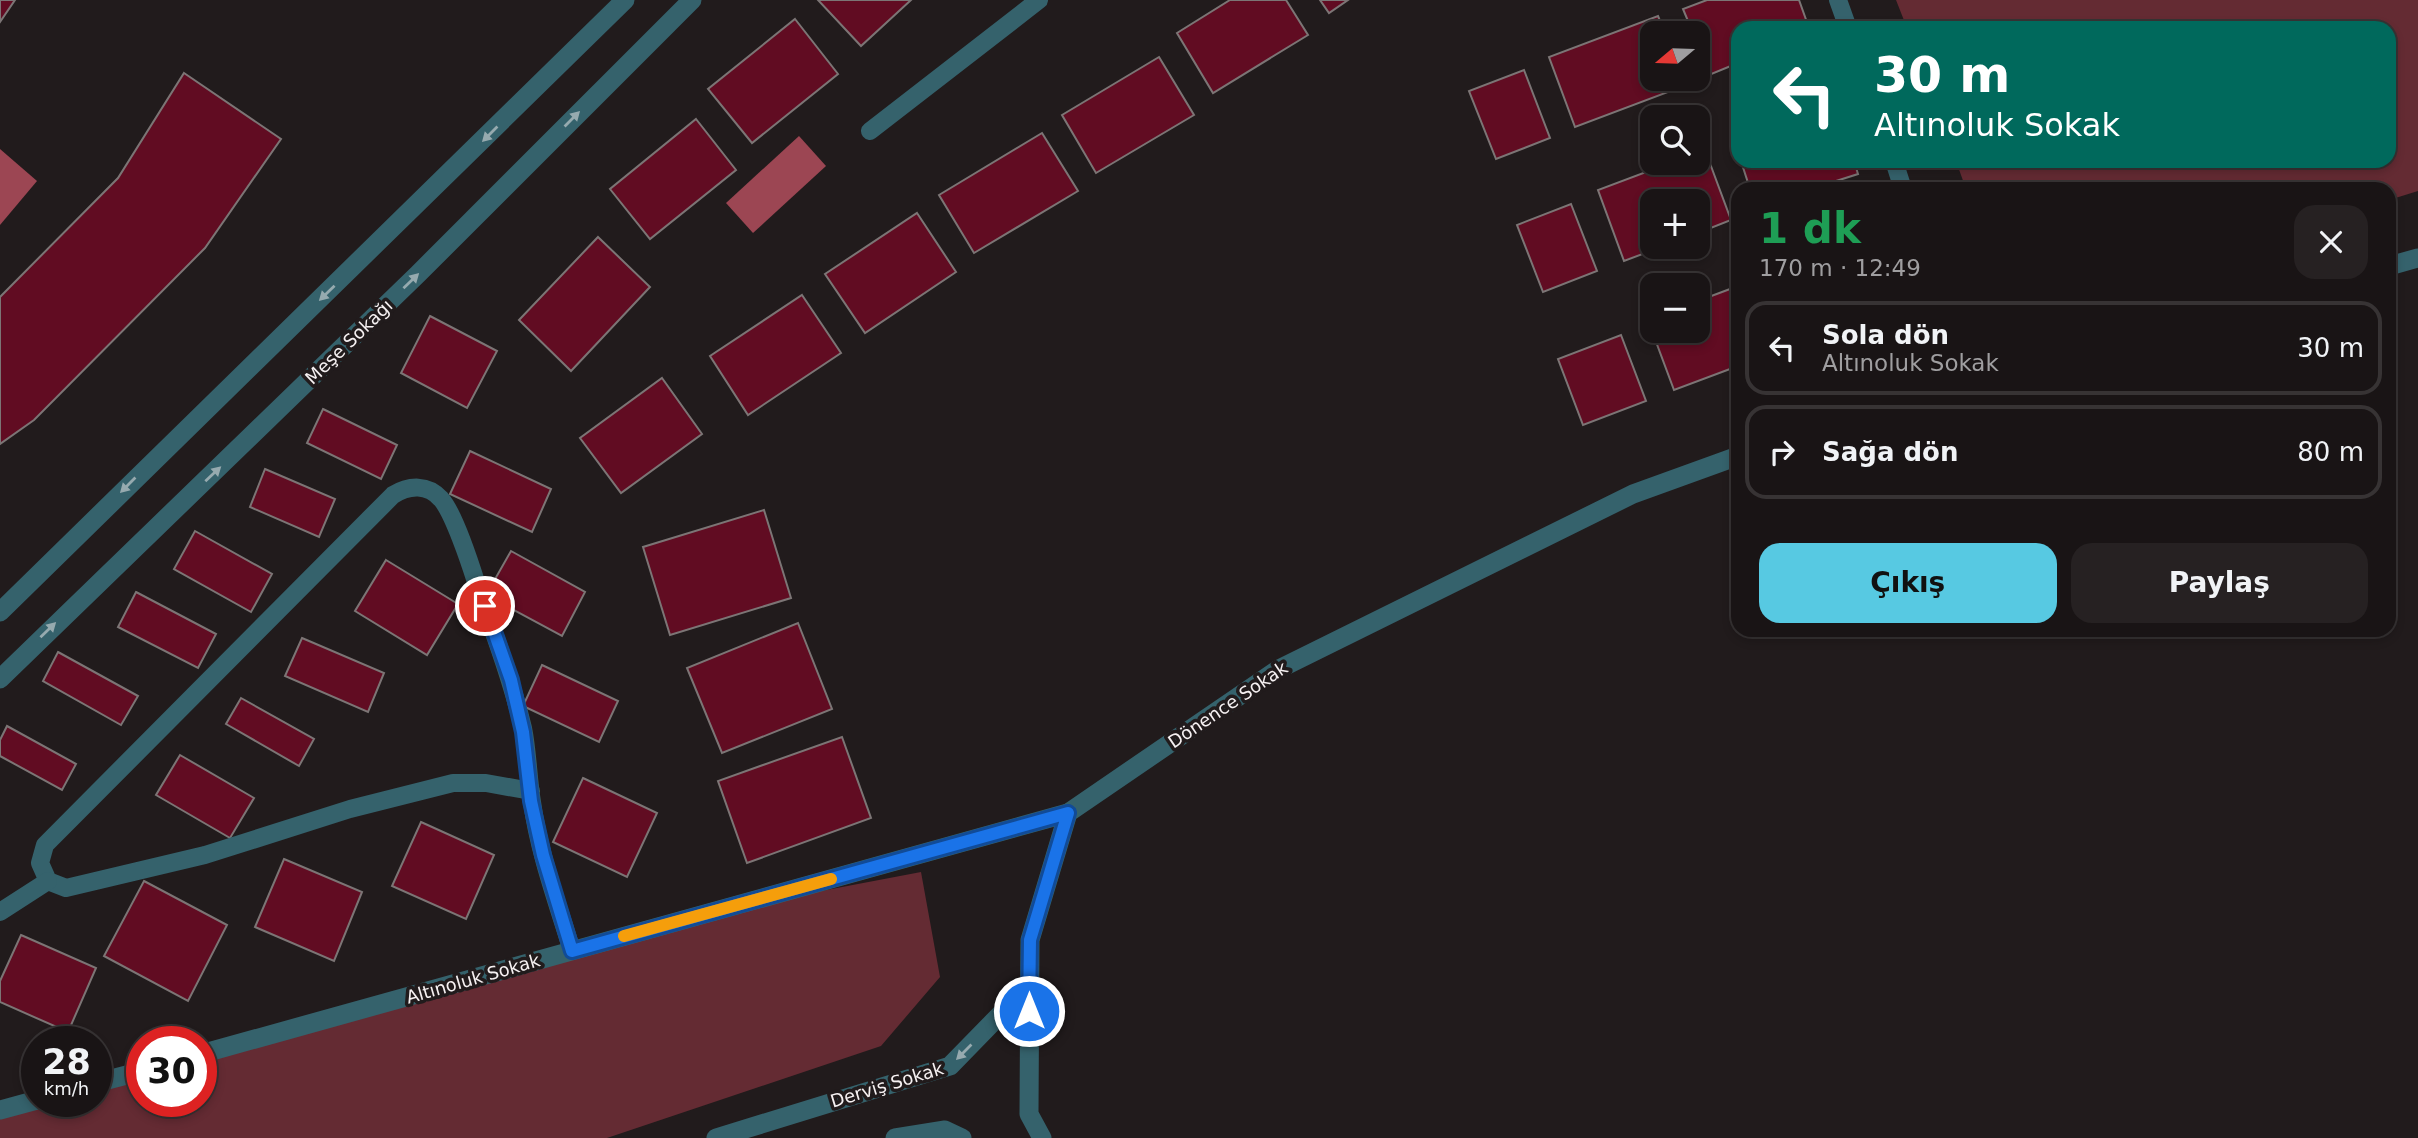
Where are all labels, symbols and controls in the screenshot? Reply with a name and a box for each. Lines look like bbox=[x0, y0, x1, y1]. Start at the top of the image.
north arrow bbox=[1640, 21, 1710, 91]
map controls bbox=[1640, 21, 1710, 343]
text: 30 m bbox=[1874, 47, 2010, 104]
icon: left bbox=[1759, 49, 1850, 140]
button: search bbox=[1640, 105, 1710, 175]
text: Altınoluk Sokak bbox=[1874, 106, 2120, 144]
one-way arrow bbox=[563, 111, 580, 128]
one-way arrow bbox=[482, 126, 499, 142]
button: + bbox=[1640, 189, 1710, 259]
text: 1 dk bbox=[1759, 204, 1861, 253]
button: close bbox=[2294, 205, 2368, 279]
text: 170 m · 12:49 bbox=[1759, 255, 1921, 281]
one-way arrow bbox=[403, 273, 419, 290]
button: − bbox=[1640, 273, 1710, 343]
one-way arrow bbox=[318, 285, 336, 301]
street label: Meşe Sokağı bbox=[301, 295, 397, 388]
text: Sola dön bbox=[1822, 320, 1949, 350]
icon: left bbox=[1763, 329, 1801, 367]
text: 30 m bbox=[2297, 333, 2364, 363]
text: Altınoluk Sokak bbox=[1822, 350, 1999, 376]
icon: right bbox=[1763, 433, 1801, 471]
text: Sağa dön bbox=[1822, 437, 1958, 467]
text: 80 m bbox=[2297, 437, 2364, 467]
one-way arrow bbox=[204, 466, 221, 482]
one-way arrow bbox=[120, 477, 137, 494]
button: Çıkış bbox=[1759, 543, 2057, 623]
button: Paylaş bbox=[2071, 543, 2368, 623]
pin bbox=[455, 576, 515, 636]
icon: arrive bbox=[466, 587, 504, 625]
one-way arrow bbox=[39, 623, 56, 639]
street label: Dönence Sokak bbox=[1164, 657, 1292, 752]
street label: Altınoluk Sokak bbox=[403, 949, 543, 1008]
position arrow bbox=[992, 974, 1066, 1048]
speed limit sign: 30 bbox=[126, 1026, 217, 1117]
text: 28 bbox=[42, 1042, 91, 1082]
one-way arrow bbox=[956, 1043, 973, 1060]
street label: Derviş Sokak bbox=[828, 1057, 946, 1112]
text: km/h bbox=[44, 1078, 89, 1099]

